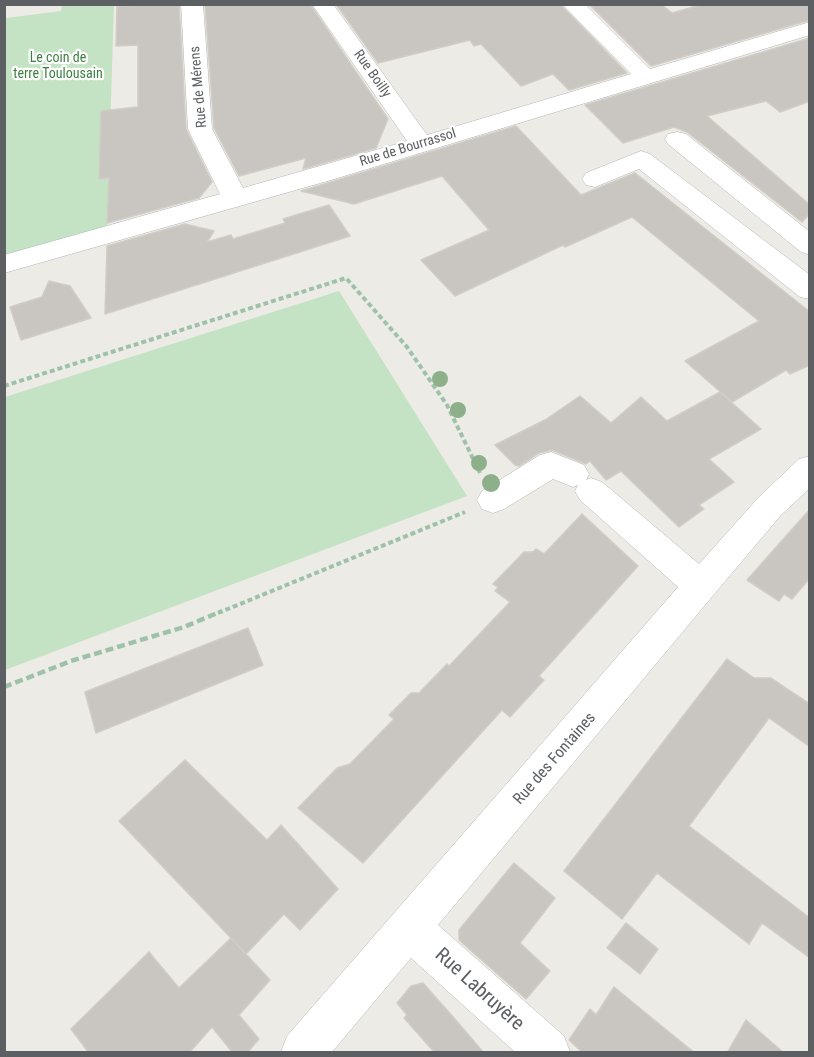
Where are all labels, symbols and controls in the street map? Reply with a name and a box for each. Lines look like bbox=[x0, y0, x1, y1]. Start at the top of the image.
street label: Rue de Mérens bbox=[187, 46, 211, 128]
street label: Rue Boilly bbox=[350, 47, 394, 101]
park label: Le coin de terre Toulousain bbox=[13, 50, 103, 82]
street label: Rue de Bourrassol bbox=[358, 125, 458, 171]
street label: Rue des Fontaines bbox=[510, 709, 600, 809]
street label: Rue Labruyère bbox=[429, 944, 529, 1036]

